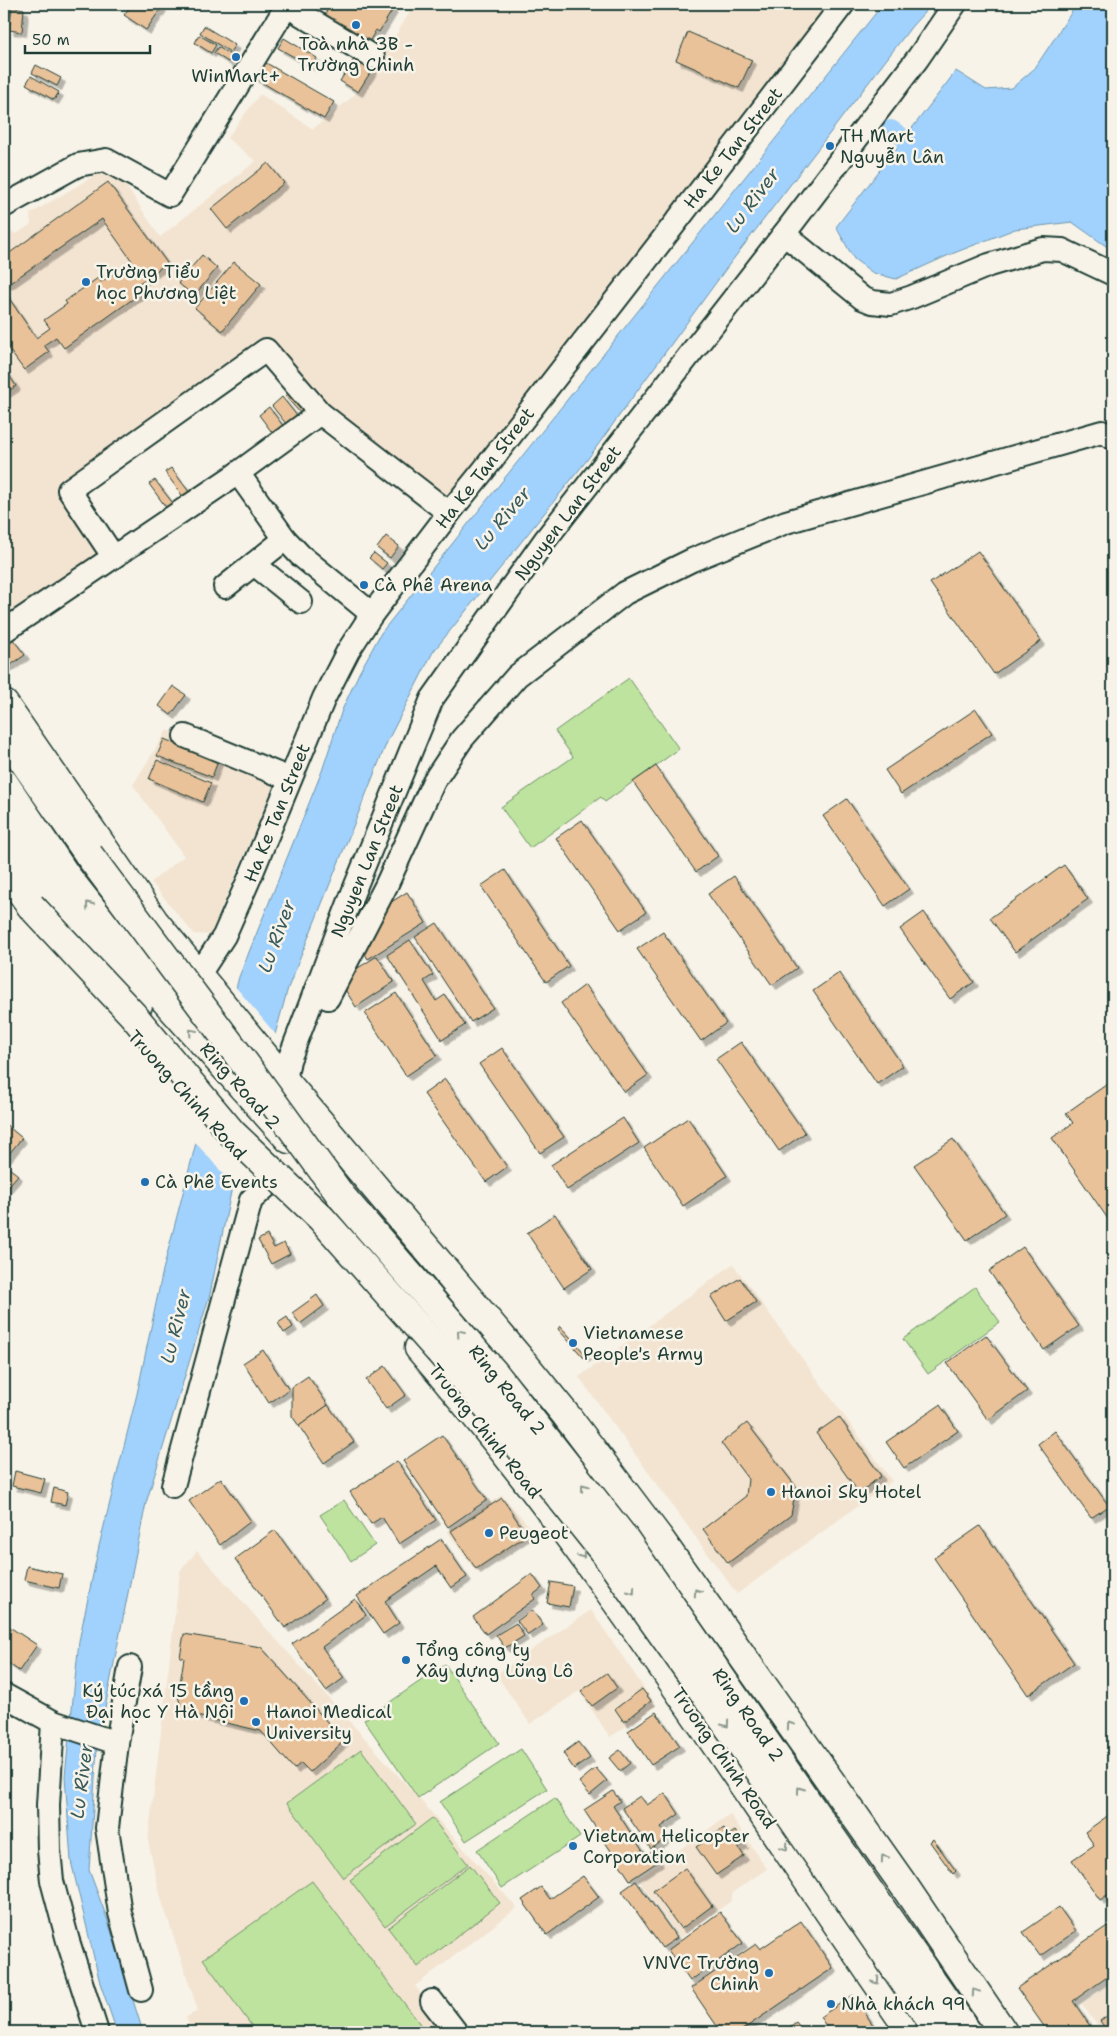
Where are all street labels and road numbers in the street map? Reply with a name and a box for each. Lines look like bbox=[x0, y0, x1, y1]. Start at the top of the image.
street label: Ha Ke Tan Street bbox=[678, 82, 788, 214]
street label: Ha Ke Tan Street bbox=[430, 402, 540, 534]
street label: Nguyen Lan Street bbox=[509, 441, 627, 585]
street label: Ha Ke Tan Street bbox=[238, 740, 316, 886]
street label: Nguyen Lan Street bbox=[325, 781, 409, 941]
street label: Truong Chinh Road bbox=[122, 1025, 252, 1165]
street label: Ring Road 2 bbox=[195, 1037, 285, 1135]
street label: Ring Road 2 bbox=[463, 1340, 551, 1440]
street label: Truong Chinh Road bbox=[423, 1359, 547, 1503]
street label: Ring Road 2 bbox=[707, 1663, 789, 1767]
street label: Truong Chinh Road bbox=[666, 1683, 782, 1833]

